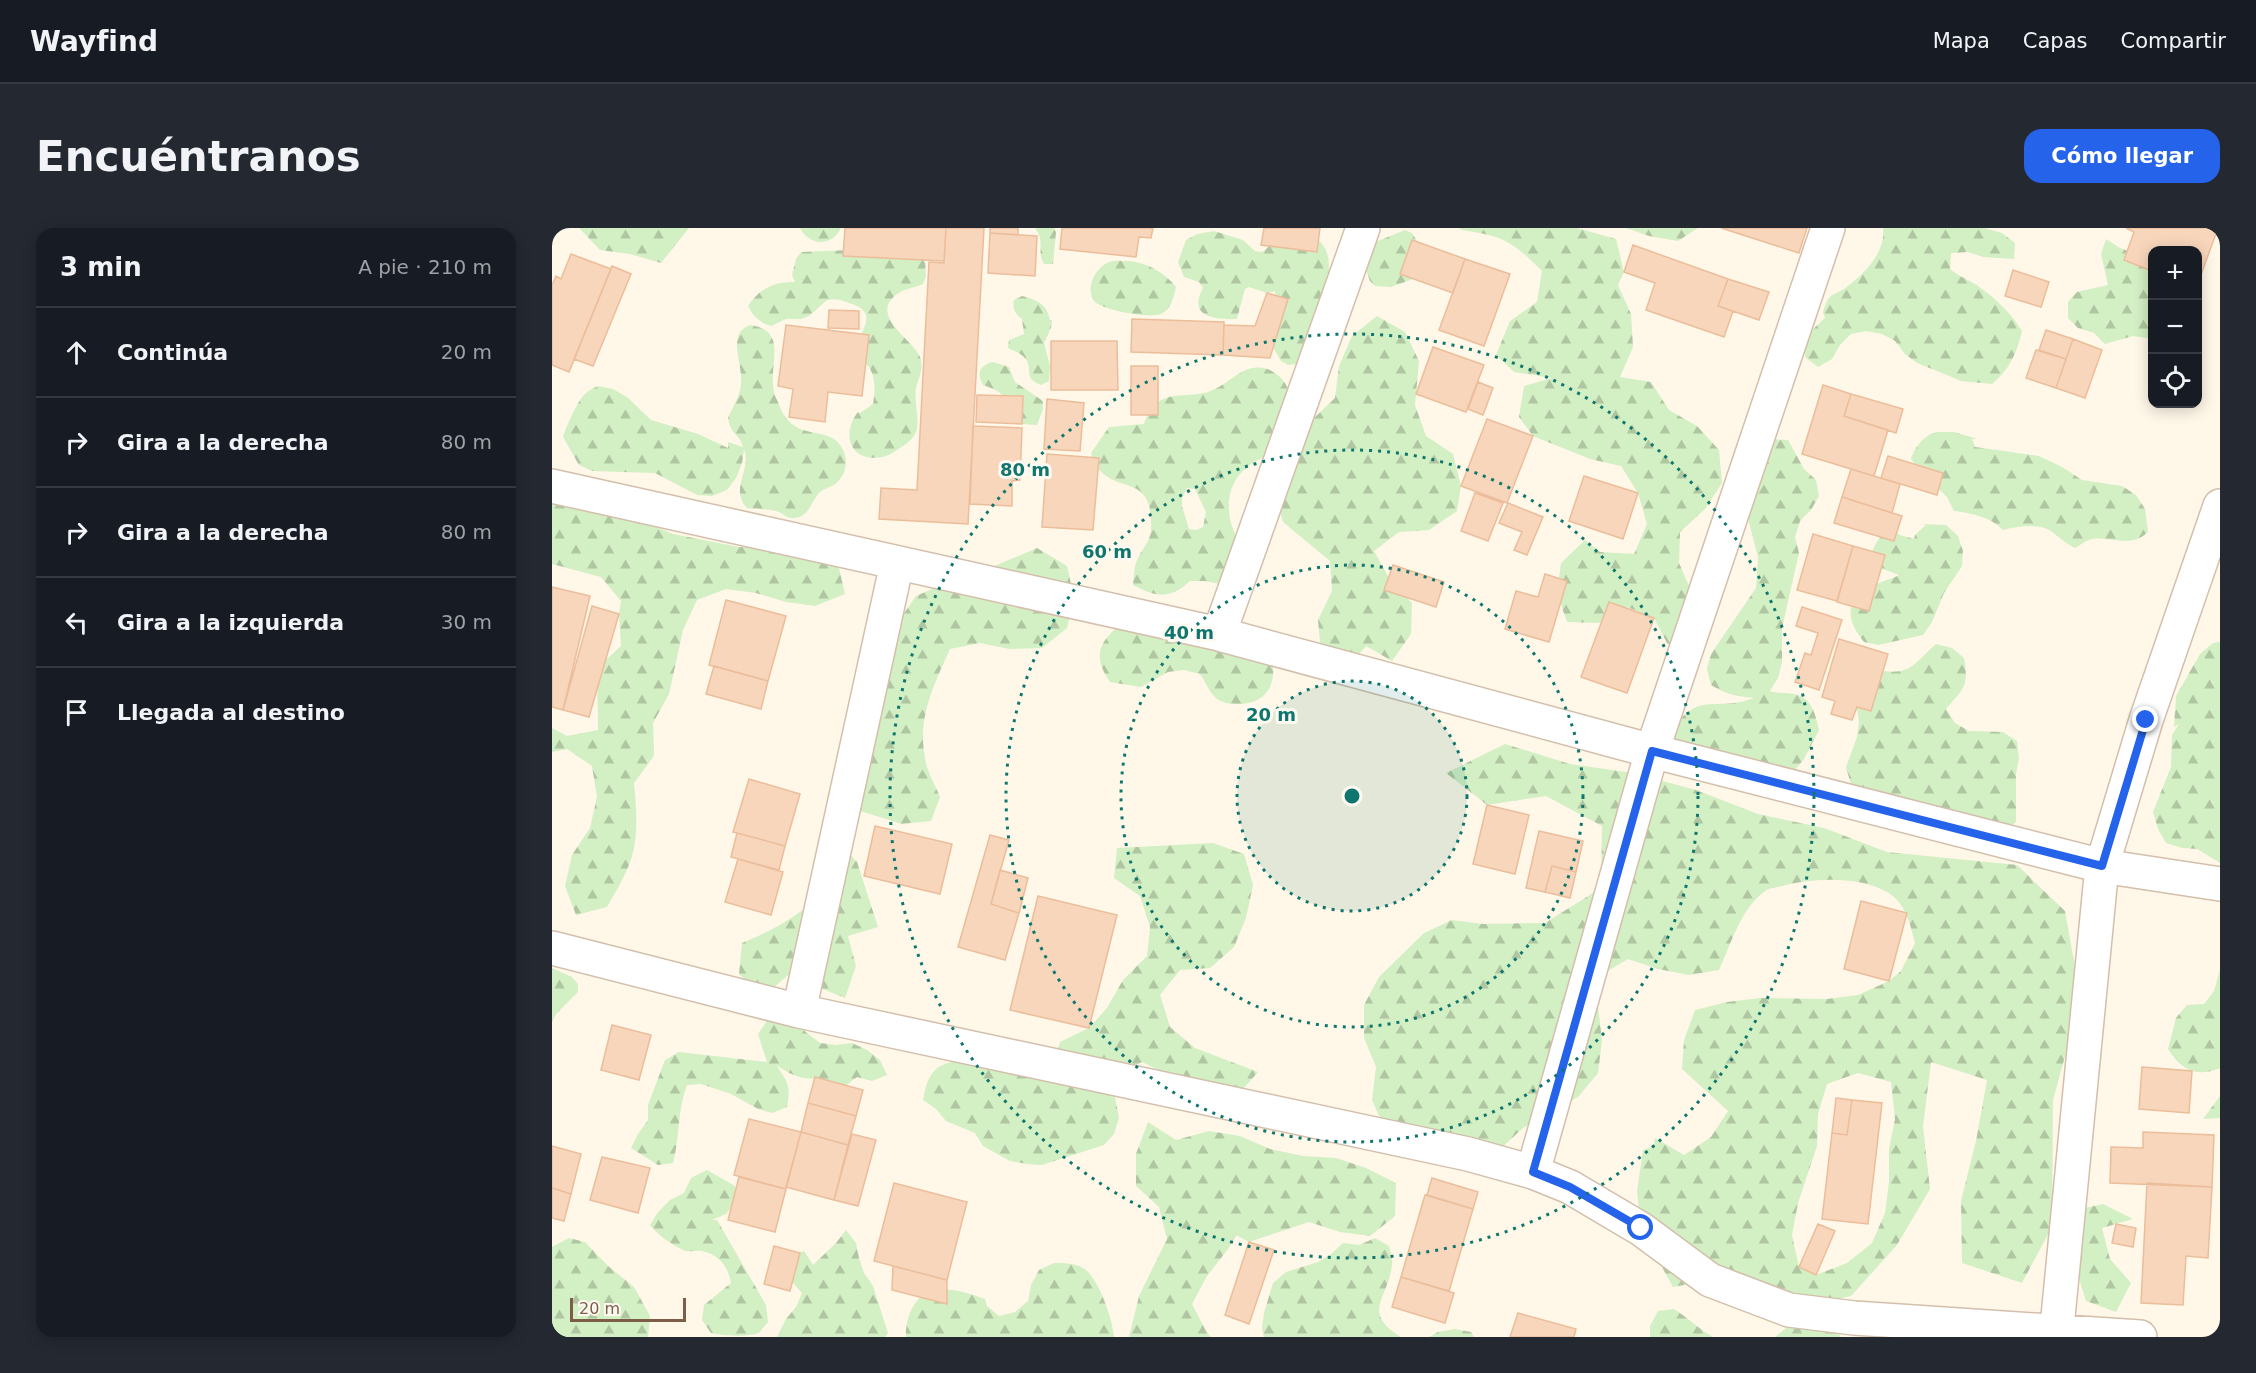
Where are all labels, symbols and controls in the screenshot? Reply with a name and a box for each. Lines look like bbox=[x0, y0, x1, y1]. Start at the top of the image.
text: Wayfind bbox=[30, 25, 158, 58]
text: Mapa bbox=[1933, 29, 1990, 53]
text: Capas bbox=[2023, 29, 2087, 53]
text: Compartir bbox=[2120, 29, 2226, 53]
button: Cómo llegar bbox=[2024, 129, 2220, 183]
text: Encuéntranos bbox=[36, 132, 361, 181]
map controls bbox=[2148, 246, 2202, 408]
button: + bbox=[2148, 246, 2202, 300]
text: 3 min bbox=[60, 252, 142, 282]
text: A pie · 210 m bbox=[358, 255, 492, 279]
button: − bbox=[2148, 300, 2202, 354]
icon: ahead bbox=[60, 336, 93, 369]
text: Continúa bbox=[117, 340, 228, 365]
text: 20 m bbox=[441, 340, 492, 364]
button: locate bbox=[2148, 354, 2202, 408]
icon: right bbox=[60, 426, 93, 459]
text: Gira a la derecha bbox=[117, 430, 329, 455]
text: 80 m bbox=[441, 430, 492, 454]
text: 80 m bbox=[1000, 459, 1050, 480]
icon: right bbox=[60, 516, 93, 549]
text: Gira a la derecha bbox=[117, 520, 329, 545]
text: 80 m bbox=[441, 520, 492, 544]
text: 60 m bbox=[1082, 541, 1132, 562]
icon: left bbox=[60, 606, 93, 639]
text: Gira a la izquierda bbox=[117, 610, 344, 635]
text: 30 m bbox=[441, 610, 492, 634]
text: 40 m bbox=[1164, 622, 1214, 643]
icon: arrive bbox=[60, 696, 93, 729]
text: Llegada al destino bbox=[117, 700, 345, 725]
text: 20 m bbox=[1246, 704, 1296, 725]
route end bbox=[2132, 706, 2158, 732]
centre of rings bbox=[1342, 786, 1362, 806]
route start bbox=[1627, 1214, 1653, 1240]
scale bar bbox=[570, 1295, 686, 1322]
text: 20 m bbox=[579, 1299, 620, 1318]

